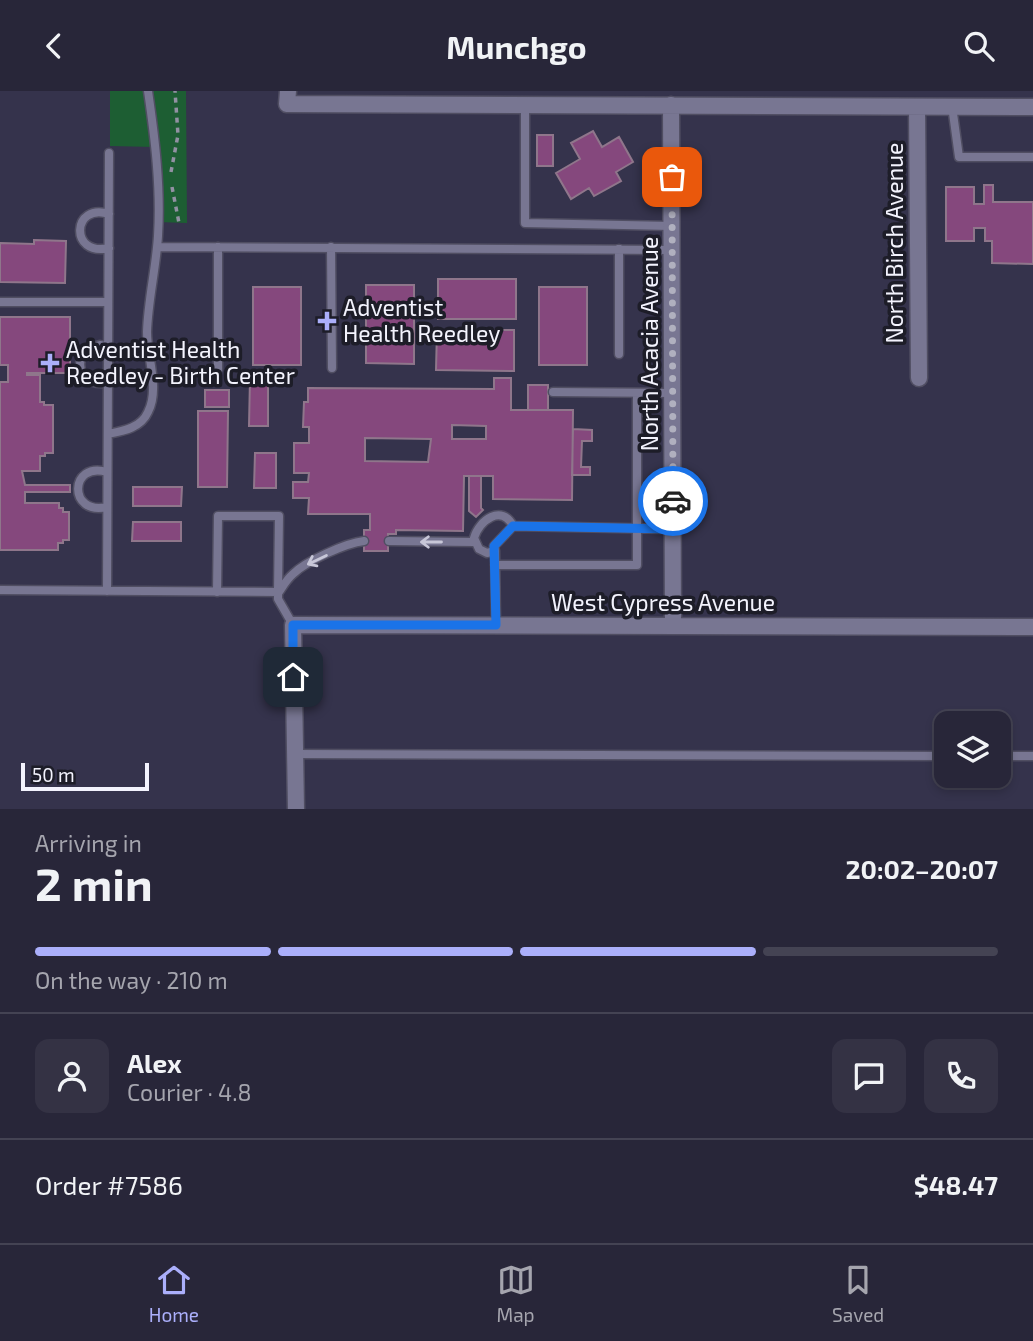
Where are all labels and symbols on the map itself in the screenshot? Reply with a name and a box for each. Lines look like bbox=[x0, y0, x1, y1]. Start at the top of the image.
street label: North Birch Avenue bbox=[880, 143, 908, 343]
pin bbox=[642, 147, 702, 207]
street label: North Acacia Avenue bbox=[635, 237, 663, 451]
place label: Adventist Health Reedley bbox=[343, 293, 501, 347]
marker: Adventist Health Reedley bbox=[317, 311, 337, 331]
place label: Adventist Health Reedley - Birth Center bbox=[66, 335, 295, 389]
marker: Adventist Health Reedley - Birth Center bbox=[40, 353, 60, 373]
courier bbox=[638, 466, 708, 536]
one-way arrow bbox=[420, 535, 443, 549]
one-way arrow bbox=[307, 553, 328, 567]
street label: West Cypress Avenue bbox=[551, 588, 775, 616]
pin bbox=[263, 647, 323, 707]
scale bar bbox=[21, 760, 149, 792]

